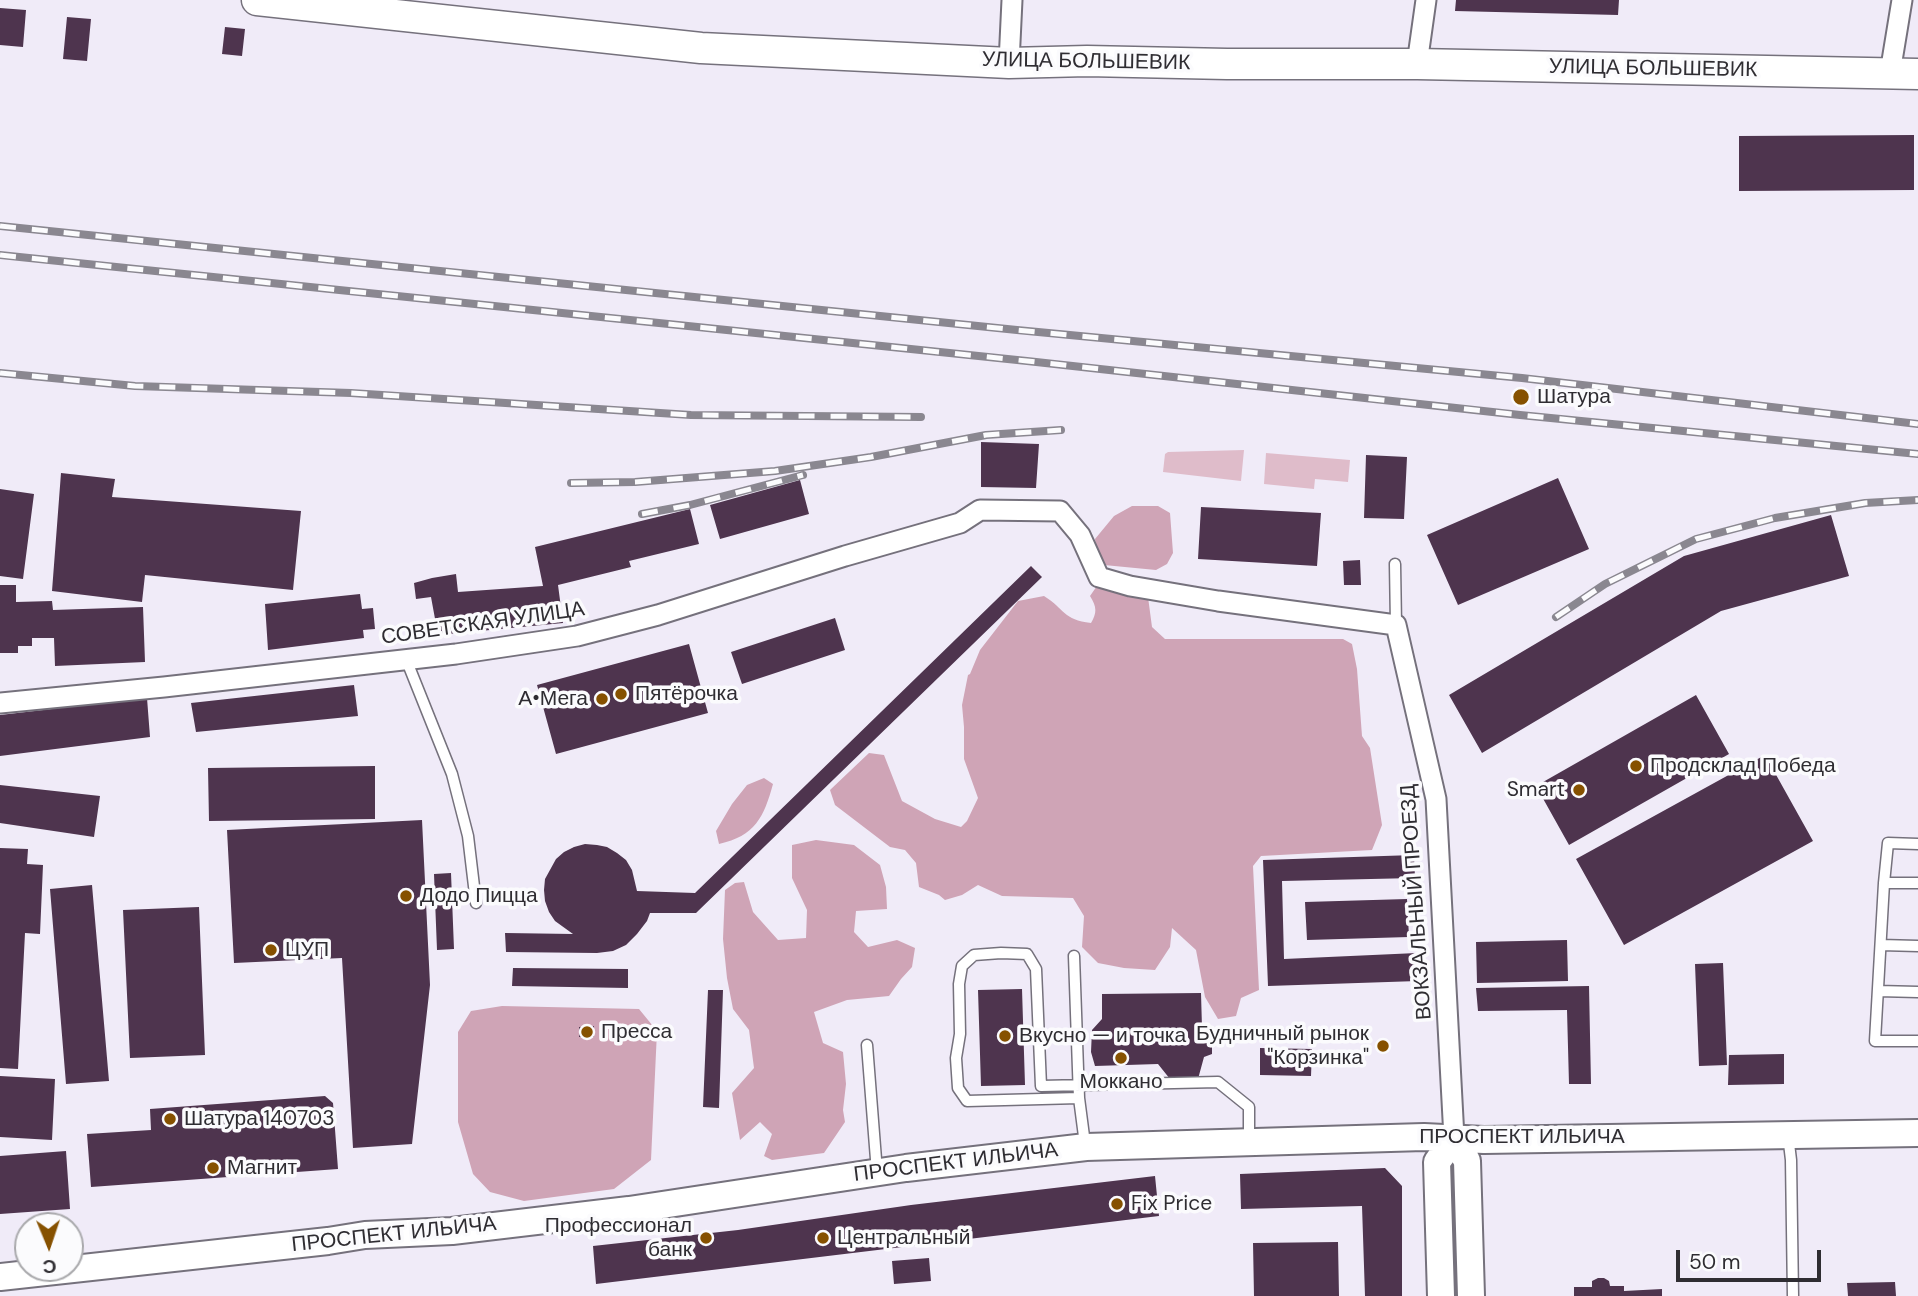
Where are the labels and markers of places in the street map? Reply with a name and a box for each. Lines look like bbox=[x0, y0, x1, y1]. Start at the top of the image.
place label: Шатура bbox=[1537, 384, 1611, 410]
marker: Шатура bbox=[1511, 387, 1531, 407]
place label: Пятёрочка bbox=[635, 681, 738, 707]
place label: А•Мега bbox=[518, 686, 588, 712]
marker: Пятёрочка bbox=[613, 686, 629, 702]
marker: А•Мега bbox=[594, 691, 610, 707]
place label: Продсклад Победа bbox=[1650, 753, 1836, 779]
marker: Продсклад Победа bbox=[1628, 758, 1644, 774]
place label: Smart bbox=[1507, 777, 1565, 803]
marker: Smart bbox=[1571, 782, 1587, 798]
place label: Додо Пицца bbox=[420, 883, 538, 909]
marker: Додо Пицца bbox=[398, 888, 414, 904]
place label: ЦУП bbox=[285, 937, 329, 963]
marker: ЦУП bbox=[263, 942, 279, 958]
place label: Пресса bbox=[601, 1019, 672, 1045]
place label: Будничный рынок "Корзинка" bbox=[1196, 1021, 1369, 1071]
place label: Вкусно — и точка bbox=[1019, 1023, 1186, 1049]
marker: Пресса bbox=[579, 1024, 595, 1040]
marker: Вкусно — и точка bbox=[997, 1028, 1013, 1044]
marker: Будничный рынок "Корзинка" bbox=[1375, 1038, 1391, 1054]
marker: Моккано bbox=[1113, 1050, 1129, 1066]
place label: Моккано bbox=[1079, 1069, 1163, 1095]
place label: Шатура 140703 bbox=[184, 1106, 335, 1132]
marker: Шатура 140703 bbox=[162, 1111, 178, 1127]
place label: Магнит bbox=[227, 1155, 297, 1181]
marker: Магнит bbox=[205, 1160, 221, 1176]
place label: Fix Price bbox=[1131, 1191, 1212, 1217]
marker: Fix Price bbox=[1109, 1196, 1125, 1212]
place label: Профессионал банк bbox=[545, 1213, 692, 1263]
place label: Центральный bbox=[837, 1225, 970, 1251]
marker: Профессионал банк bbox=[698, 1230, 714, 1246]
marker: Центральный bbox=[815, 1230, 831, 1246]

